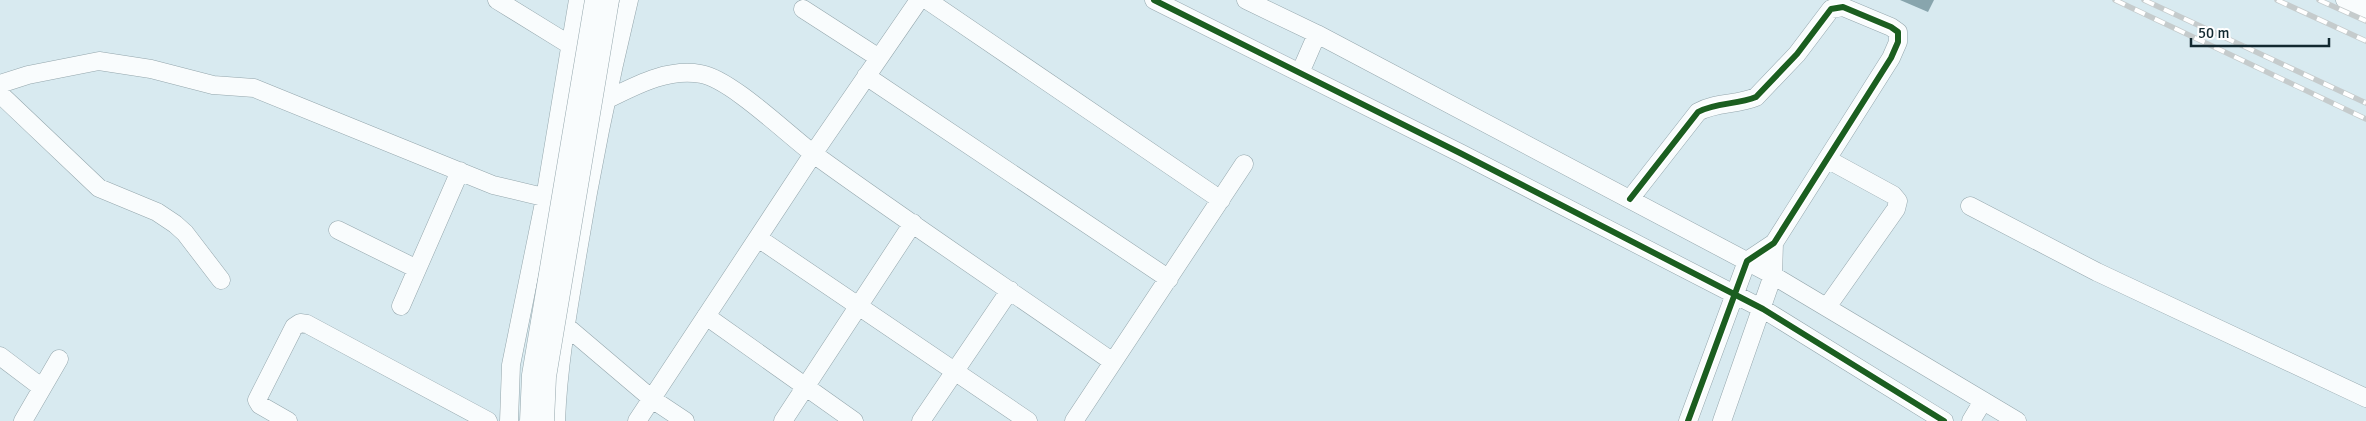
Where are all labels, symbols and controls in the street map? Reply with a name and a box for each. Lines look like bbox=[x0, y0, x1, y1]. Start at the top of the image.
scale bar bbox=[2191, 15, 2328, 47]
text: 50 m bbox=[2198, 24, 2229, 42]

